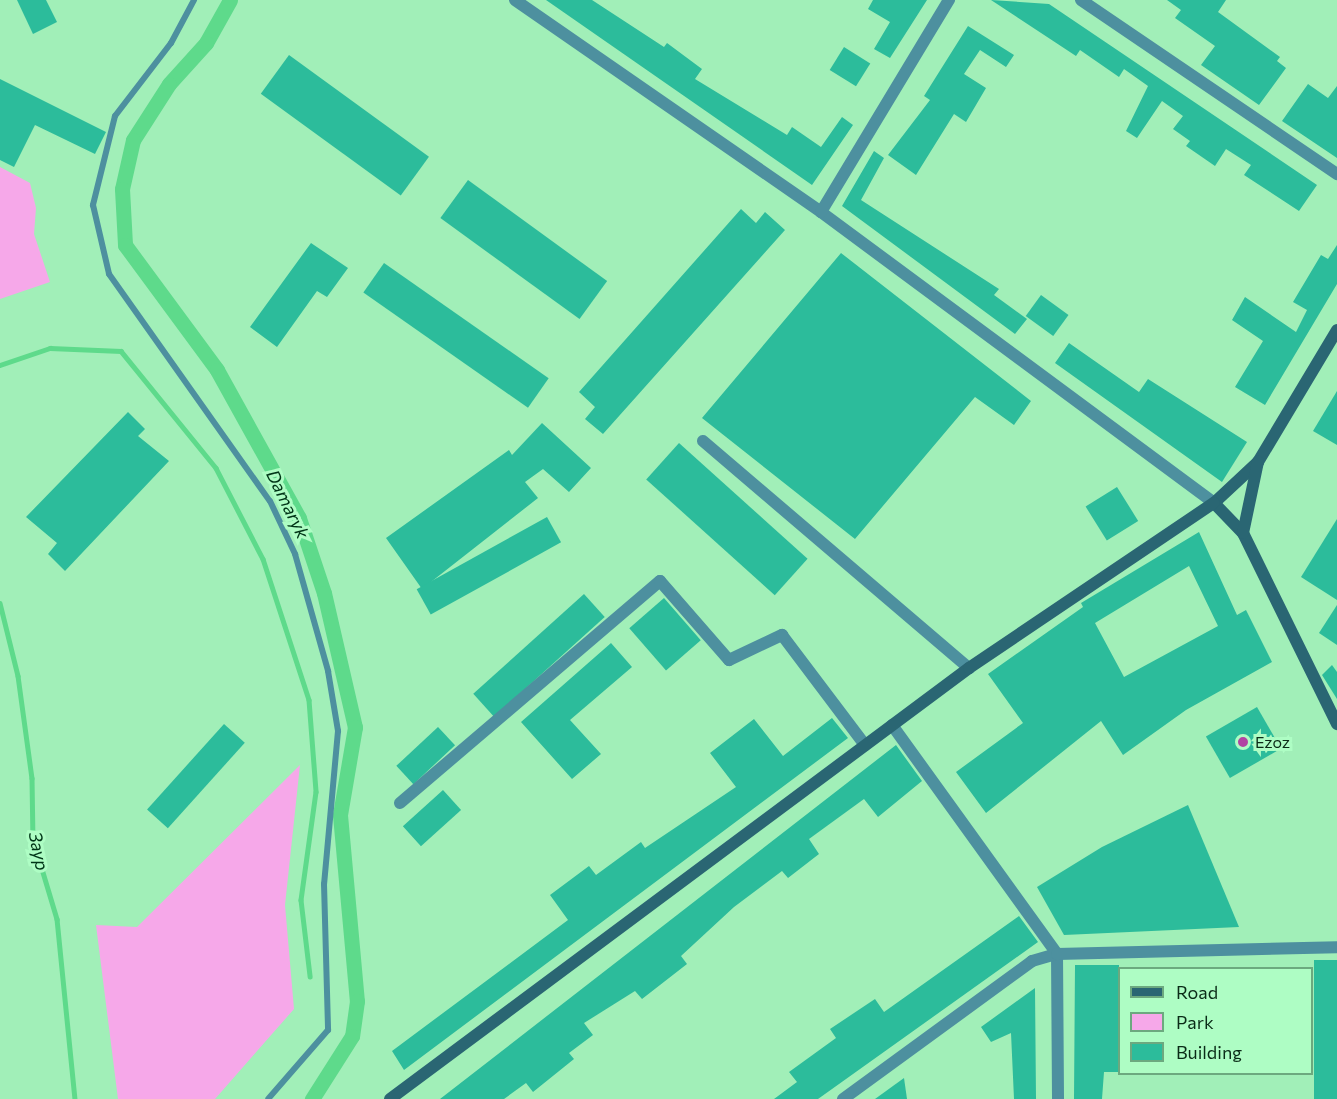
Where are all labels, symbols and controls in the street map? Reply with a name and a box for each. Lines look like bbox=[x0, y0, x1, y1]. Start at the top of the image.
water label: Damaryk bbox=[262, 466, 314, 542]
place label: Ezoz bbox=[1255, 732, 1290, 752]
marker: Ezoz bbox=[1236, 735, 1250, 749]
water label: Заур bbox=[24, 830, 54, 872]
legend bbox=[1118, 967, 1313, 1075]
text: Road bbox=[1176, 981, 1218, 1003]
text: Park bbox=[1176, 1011, 1214, 1033]
text: Building bbox=[1176, 1041, 1242, 1063]

